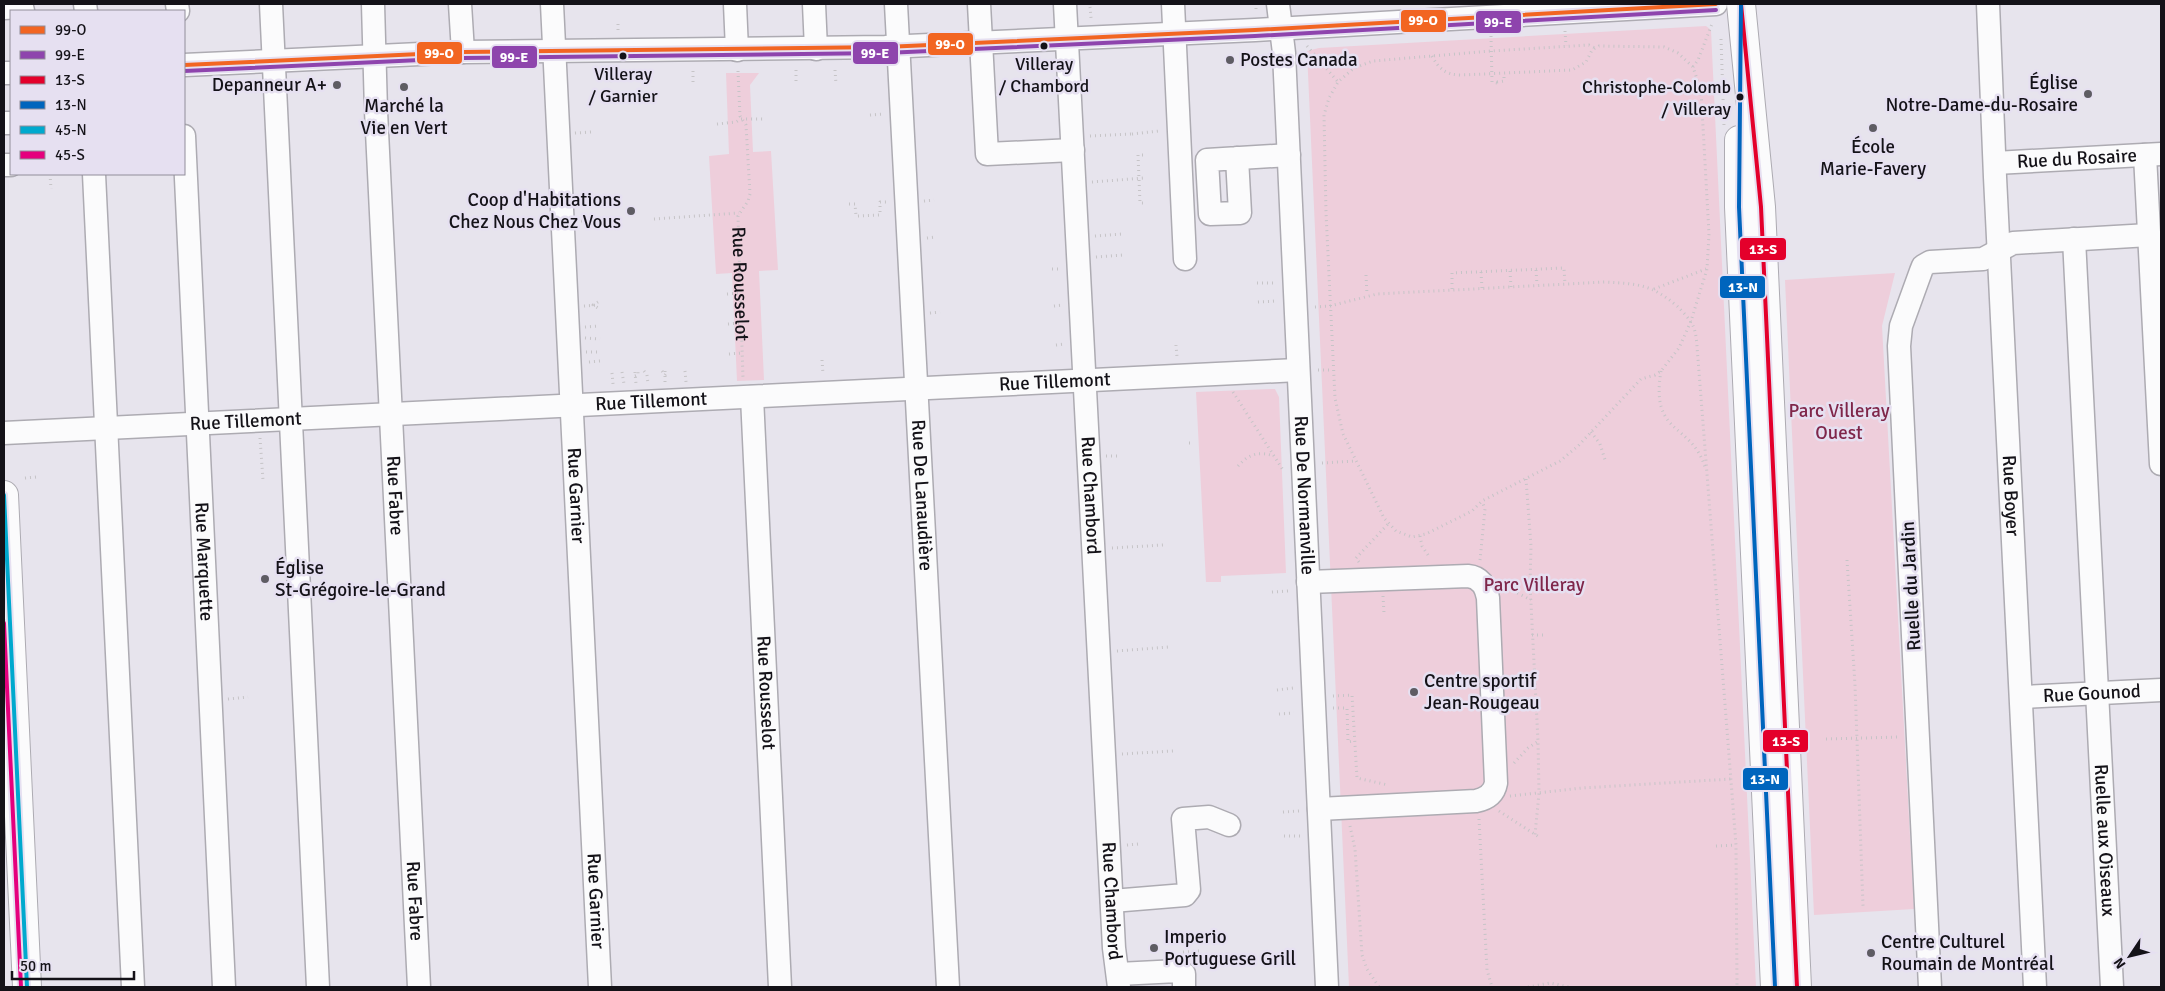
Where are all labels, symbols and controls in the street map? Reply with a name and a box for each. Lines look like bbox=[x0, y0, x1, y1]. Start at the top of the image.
line badge: 99-O bbox=[1400, 9, 1447, 33]
legend bbox=[10, 10, 185, 175]
line badge: 99-E bbox=[1475, 10, 1522, 34]
text: 99-O bbox=[1408, 12, 1438, 29]
text: 99-E bbox=[1484, 14, 1512, 31]
text: 99-O bbox=[55, 21, 86, 39]
line badge: 99-O bbox=[927, 32, 974, 56]
text: 99-O bbox=[935, 36, 965, 53]
line badge: 99-O bbox=[416, 41, 463, 65]
line badge: 99-E bbox=[852, 41, 899, 65]
marker: Villeray / Chambord bbox=[1039, 41, 1049, 51]
text: 99-O bbox=[424, 45, 454, 62]
line badge: 99-E bbox=[491, 45, 538, 69]
text: 99-E bbox=[861, 45, 889, 62]
text: 99-E bbox=[55, 46, 85, 64]
place label: Postes Canada bbox=[1240, 48, 1358, 72]
text: 99-E bbox=[500, 49, 528, 66]
marker: Villeray / Garnier bbox=[618, 51, 628, 61]
place label: Villeray / Chambord bbox=[999, 53, 1089, 97]
marker: Postes Canada bbox=[1224, 54, 1236, 66]
place label: Villeray / Garnier bbox=[588, 63, 658, 107]
text: 13-S bbox=[55, 71, 85, 89]
place label: Église Notre-Dame-du-Rosaire bbox=[1885, 71, 2078, 117]
place label: Depanneur A+ bbox=[212, 73, 327, 97]
place label: Christophe-Colomb / Villeray bbox=[1582, 76, 1732, 120]
marker: Depanneur A+ bbox=[331, 79, 343, 91]
marker: Marché la Vie en Vert bbox=[398, 81, 410, 93]
marker: Église Notre-Dame-du-Rosaire bbox=[2082, 88, 2094, 100]
marker: Christophe-Colomb / Villeray bbox=[1735, 92, 1745, 102]
place label: Marché la Vie en Vert bbox=[360, 94, 448, 140]
text: 13-N bbox=[55, 96, 87, 114]
text: 45-N bbox=[55, 121, 87, 139]
marker: École Marie-Favery bbox=[1867, 122, 1879, 134]
place label: École Marie-Favery bbox=[1820, 135, 1926, 181]
street label: Rue du Rosaire bbox=[2016, 143, 2137, 174]
text: 45-S bbox=[55, 146, 85, 164]
place label: Coop d'Habitations Chez Nous Chez Vous bbox=[449, 188, 621, 234]
marker: Coop d'Habitations Chez Nous Chez Vous bbox=[625, 205, 637, 217]
street label: Rue Rousselot bbox=[726, 226, 754, 342]
line badge: 13-S bbox=[1739, 237, 1787, 261]
text: 13-S bbox=[1749, 241, 1777, 258]
line badge: 13-N bbox=[1719, 275, 1766, 299]
text: 13-N bbox=[1728, 279, 1758, 296]
street label: Rue Tillemont bbox=[998, 367, 1112, 397]
street label: Rue Tillemont bbox=[595, 387, 708, 416]
park label: Parc Villeray Ouest bbox=[1788, 399, 1890, 445]
street label: Rue Tillemont bbox=[189, 407, 303, 436]
street label: Rue De Normanville bbox=[1289, 415, 1320, 575]
street label: Rue De Lanaudière bbox=[906, 419, 938, 572]
street label: Rue Chambord bbox=[1075, 436, 1106, 555]
street label: Rue Garnier bbox=[562, 447, 590, 544]
street label: Rue Boyer bbox=[1997, 454, 2025, 537]
street label: Rue Fabre bbox=[381, 455, 409, 536]
street label: Rue Marquette bbox=[189, 501, 219, 622]
street label: Ruelle du Jardin bbox=[1896, 520, 1926, 652]
place label: Église St-Grégoire-le-Grand bbox=[275, 556, 446, 602]
marker: Église St-Grégoire-le-Grand bbox=[259, 573, 271, 585]
park label: Parc Villeray bbox=[1483, 573, 1585, 597]
street label: Rue Rousselot bbox=[751, 635, 781, 751]
place label: Centre sportif Jean-Rougeau bbox=[1424, 669, 1540, 715]
street label: Rue Gounod bbox=[2042, 679, 2141, 708]
marker: Centre sportif Jean-Rougeau bbox=[1408, 686, 1420, 698]
line badge: 13-S bbox=[1762, 729, 1809, 753]
text: 13-S bbox=[1772, 733, 1800, 750]
street label: Ruelle aux Oiseaux bbox=[2089, 763, 2120, 917]
line badge: 13-N bbox=[1742, 767, 1789, 791]
text: 13-N bbox=[1750, 771, 1780, 788]
street label: Rue Chambord bbox=[1096, 841, 1127, 961]
street label: Rue Garnier bbox=[581, 852, 610, 949]
street label: Rue Fabre bbox=[401, 860, 429, 942]
place label: Imperio Portuguese Grill bbox=[1164, 925, 1296, 971]
place label: Centre Culturel Roumain de Montréal bbox=[1881, 930, 2054, 976]
north arrow bbox=[2105, 931, 2155, 981]
marker: Imperio Portuguese Grill bbox=[1148, 942, 1160, 954]
marker: Centre Culturel Roumain de Montréal bbox=[1865, 947, 1877, 959]
scale bar bbox=[12, 948, 135, 980]
text: N bbox=[2110, 954, 2130, 972]
text: 50 m bbox=[20, 957, 51, 975]

